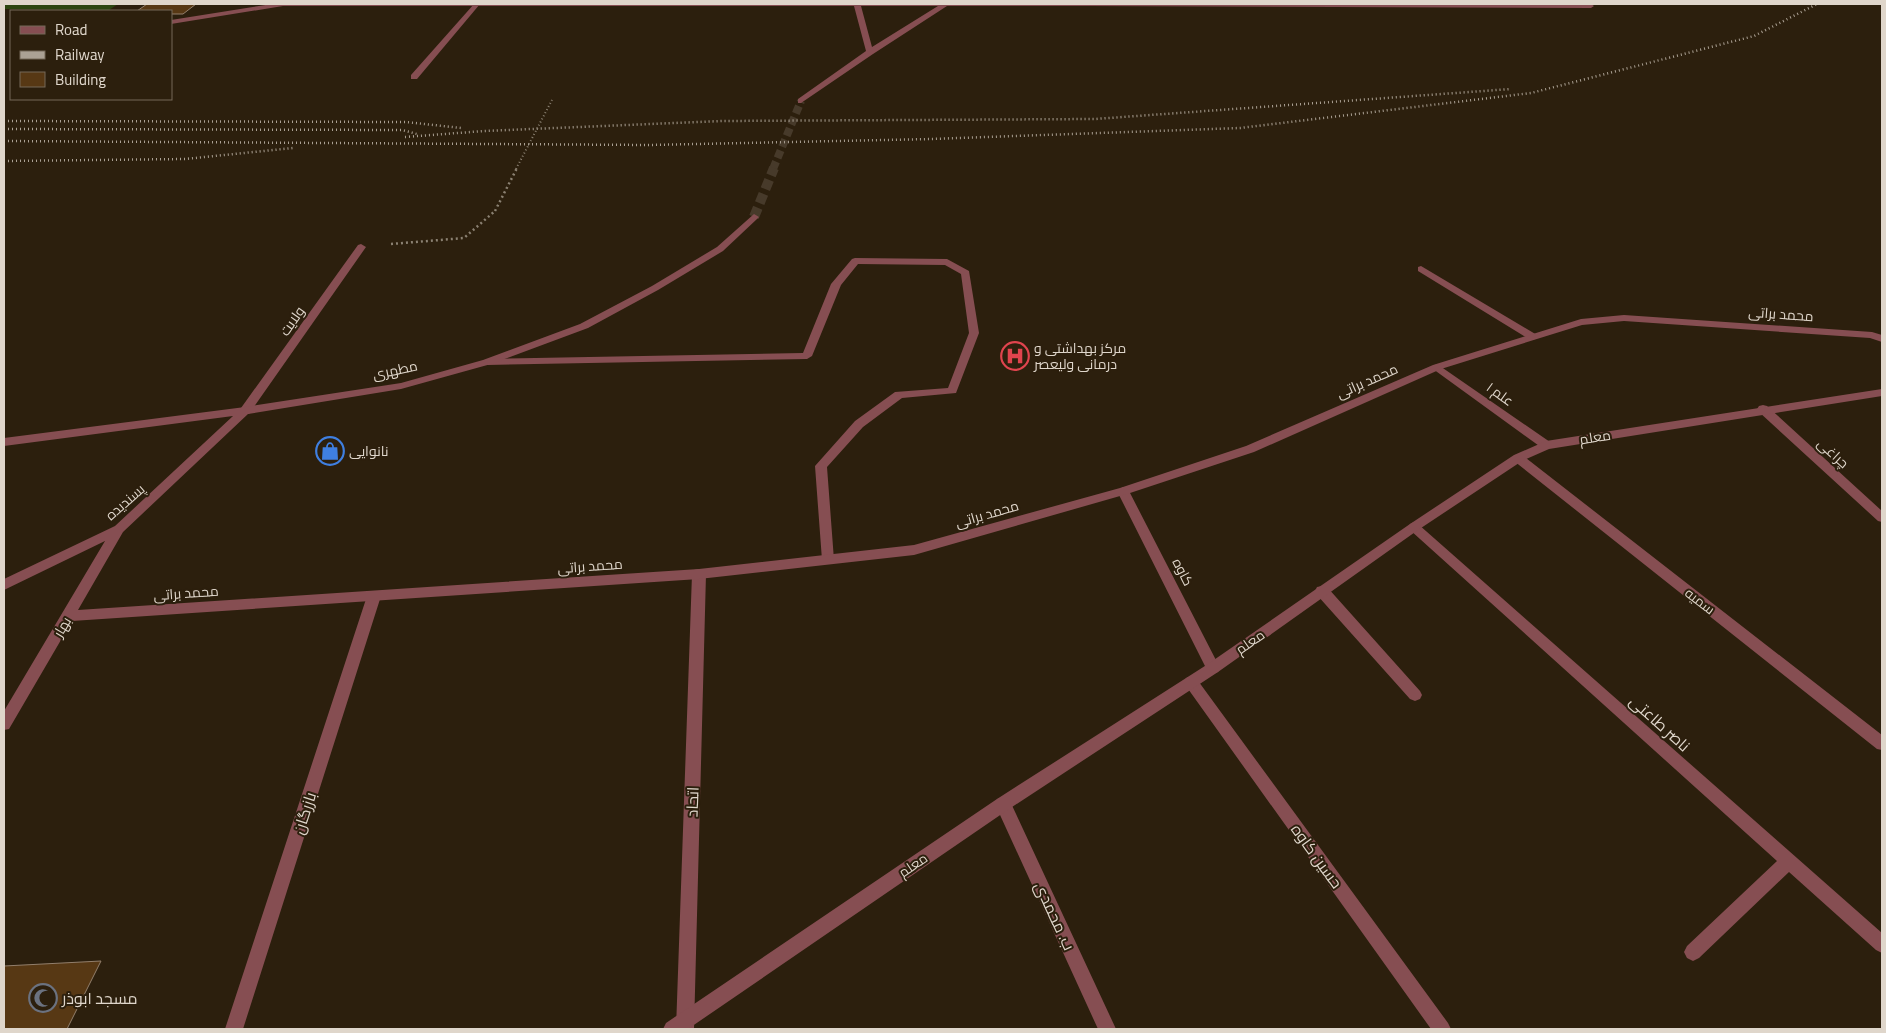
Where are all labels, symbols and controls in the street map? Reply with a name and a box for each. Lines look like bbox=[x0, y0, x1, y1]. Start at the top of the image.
legend bbox=[10, 10, 172, 100]
text: Road bbox=[55, 15, 88, 44]
text: Railway bbox=[55, 40, 105, 69]
text: Building bbox=[55, 65, 106, 94]
street label: محمد براتی bbox=[1748, 299, 1814, 329]
street label: ولایت bbox=[272, 301, 312, 341]
place label: مرکز بهداشتی و درمانی ولیعصر bbox=[1033, 335, 1126, 377]
hospital icon: مرکز بهداشتی و درمانی ولیعصر bbox=[1000, 341, 1030, 371]
street label: مطهری bbox=[370, 353, 420, 387]
street label: محمد براتی bbox=[1332, 356, 1402, 406]
street label: علم ۱ bbox=[1481, 375, 1519, 413]
street label: معلم bbox=[1577, 422, 1613, 452]
street label: چراغی bbox=[1811, 431, 1855, 475]
shop icon: نانوایی bbox=[315, 436, 345, 466]
place label: نانوایی bbox=[349, 438, 389, 464]
street label: پسندیده bbox=[99, 477, 151, 527]
street label: محمد براتی bbox=[952, 493, 1022, 535]
street label: محمد براتی bbox=[557, 551, 623, 581]
street label: کاوه bbox=[1165, 553, 1201, 591]
street label: محمد براتی bbox=[153, 578, 219, 608]
street label: سمیه bbox=[1679, 581, 1721, 621]
street label: بهار bbox=[45, 611, 78, 643]
street label: معلم bbox=[1230, 622, 1270, 662]
street label: ناصر طاعتی bbox=[1622, 687, 1698, 759]
street label: اتحاد bbox=[676, 786, 708, 818]
street label: بازرگان bbox=[283, 788, 325, 838]
street label: حسین کاوه bbox=[1283, 817, 1351, 895]
street label: معلم bbox=[893, 845, 933, 885]
street label: ب. محمدی bbox=[1026, 876, 1084, 956]
mosque icon: مسجد ابوذر bbox=[28, 983, 58, 1013]
place label: مسجد ابوذر bbox=[61, 983, 138, 1013]

